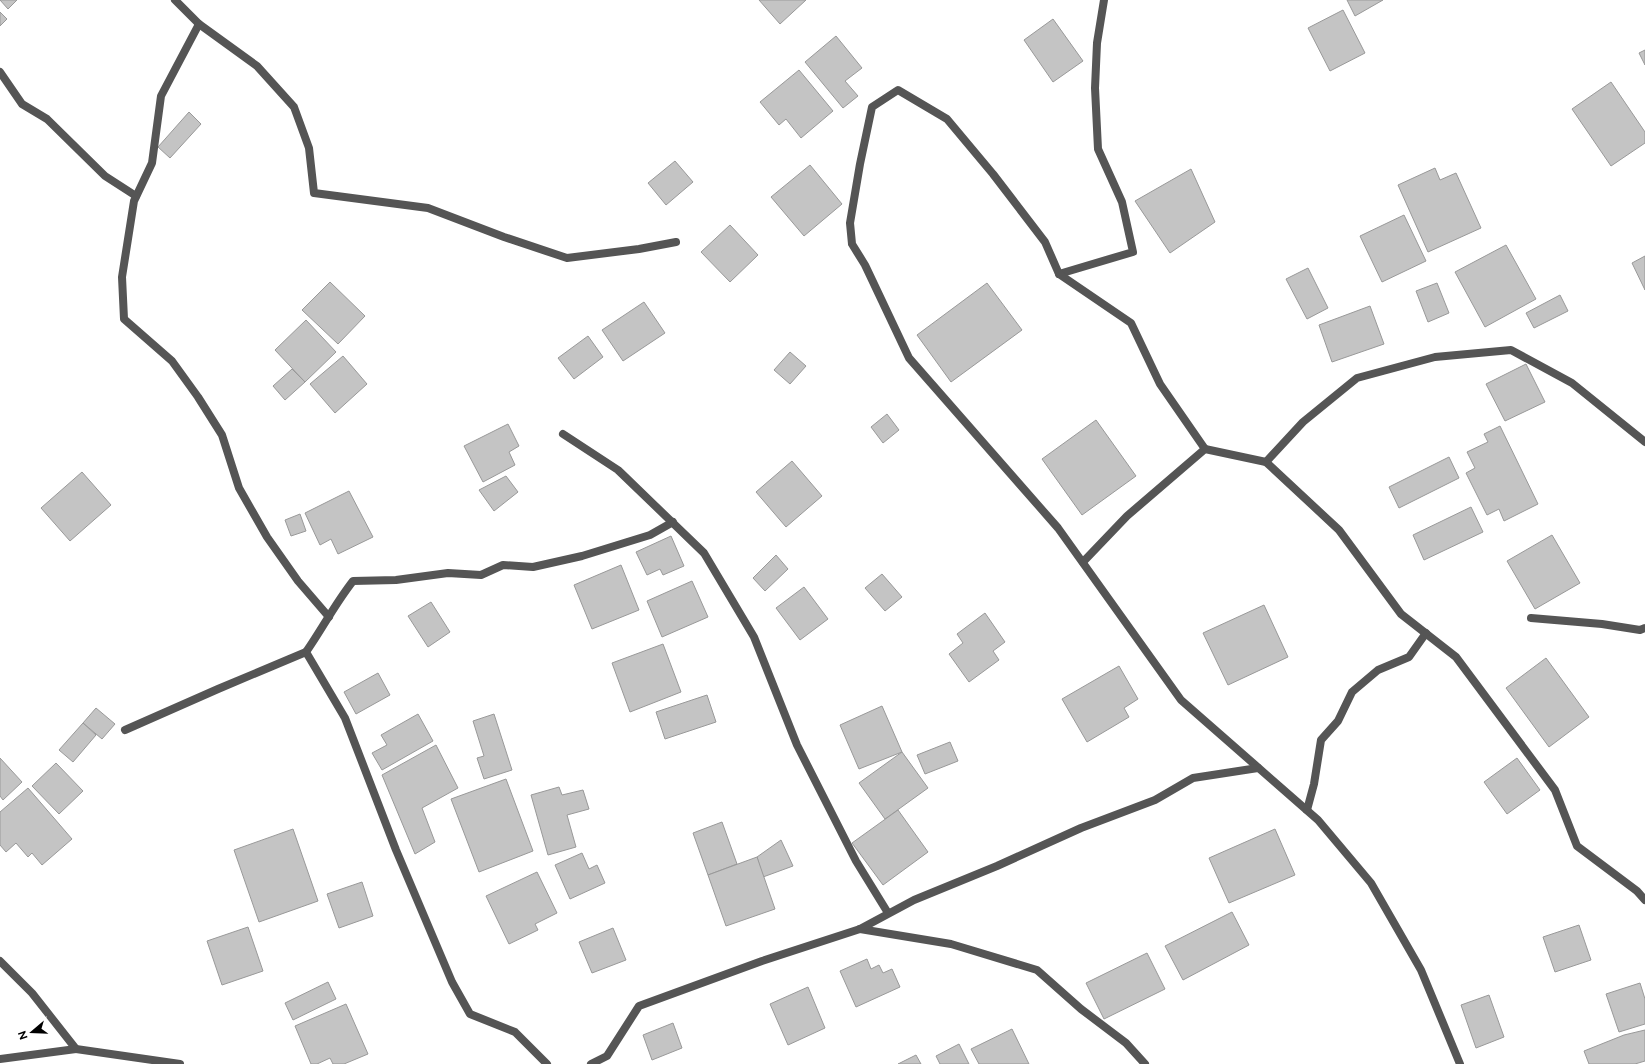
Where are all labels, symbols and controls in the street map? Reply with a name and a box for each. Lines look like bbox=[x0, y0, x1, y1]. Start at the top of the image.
north arrow bbox=[12, 1012, 52, 1052]
text: N bbox=[16, 1029, 31, 1041]

